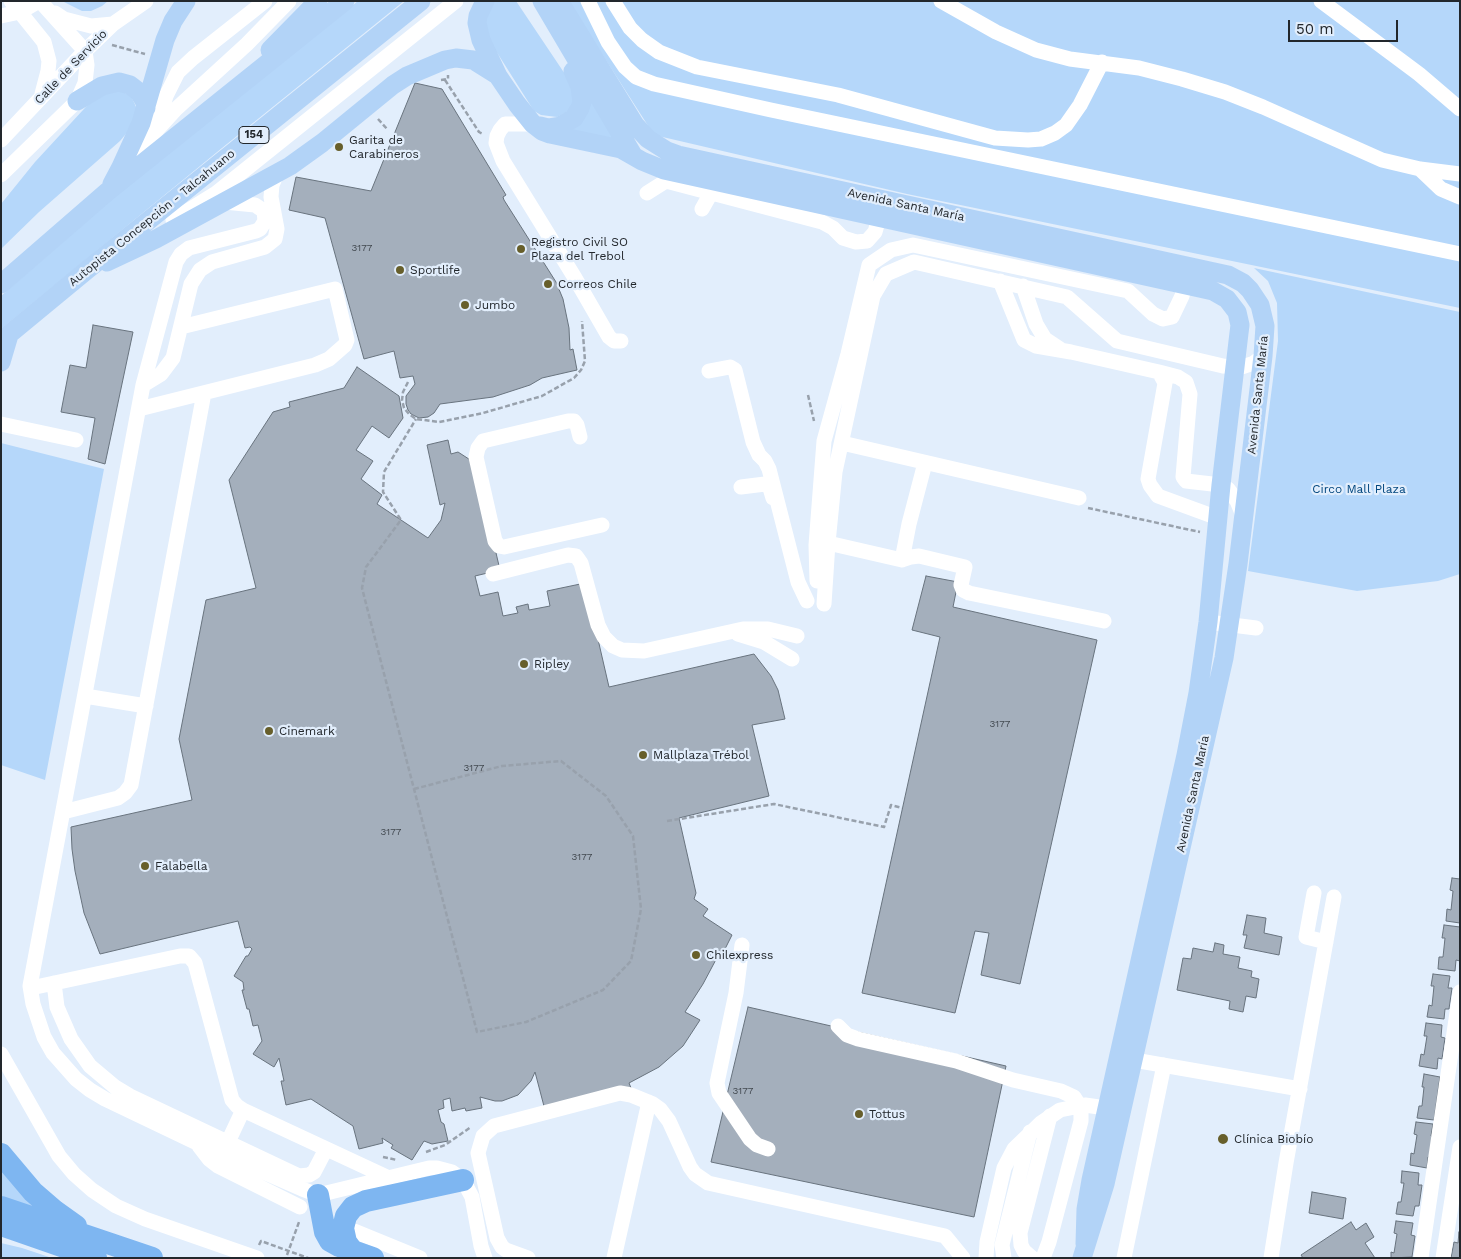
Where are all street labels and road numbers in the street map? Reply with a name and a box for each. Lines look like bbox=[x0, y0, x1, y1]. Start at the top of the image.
street label: Calle de Servicio bbox=[32, 27, 110, 107]
road number: 154 bbox=[239, 126, 269, 144]
street label: Autopista Concepción - Talcahuano bbox=[66, 146, 238, 290]
street label: Avenida Santa María bbox=[846, 186, 966, 224]
street label: Avenida Santa María bbox=[1245, 335, 1271, 455]
street label: Avenida Santa María bbox=[1174, 734, 1212, 854]

